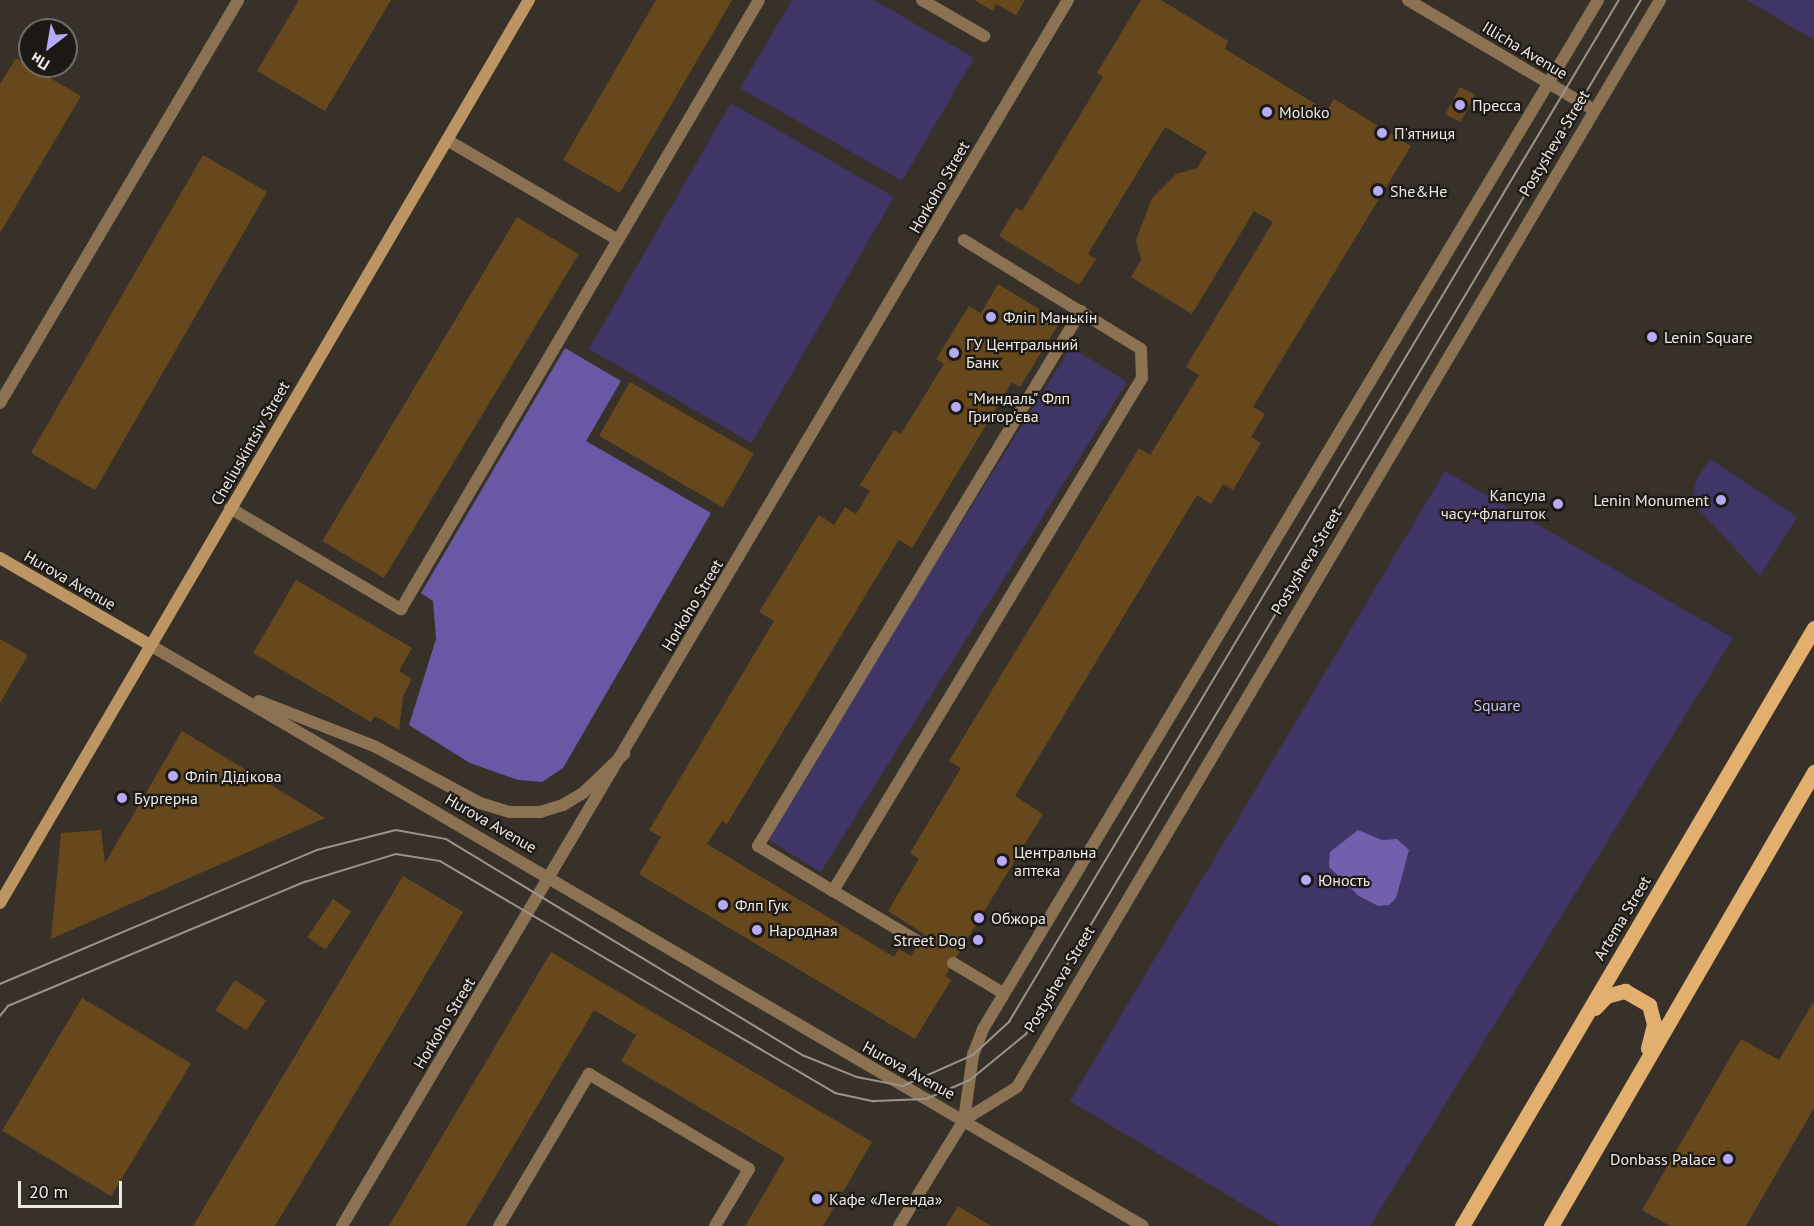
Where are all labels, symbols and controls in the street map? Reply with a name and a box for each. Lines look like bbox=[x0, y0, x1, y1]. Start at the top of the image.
street label: Illicha Avenue bbox=[1479, 17, 1571, 83]
north arrow bbox=[18, 18, 78, 78]
text: Пн bbox=[27, 48, 53, 75]
street label: Postysheva Street bbox=[1515, 86, 1593, 200]
place label: Пресса bbox=[1472, 95, 1521, 115]
marker: Пресса bbox=[1453, 98, 1467, 112]
place label: Moloko bbox=[1279, 102, 1330, 122]
marker: Moloko bbox=[1260, 105, 1274, 119]
place label: П'ятниця bbox=[1394, 123, 1455, 143]
marker: П'ятниця bbox=[1375, 126, 1389, 140]
street label: Horkoho Street bbox=[905, 137, 973, 237]
place label: She&He bbox=[1390, 181, 1447, 201]
marker: She&He bbox=[1371, 184, 1385, 198]
place label: Фліп Манькін bbox=[1003, 307, 1097, 327]
marker: Фліп Манькін bbox=[984, 310, 998, 324]
place label: Lenin Square bbox=[1664, 327, 1753, 347]
marker: Lenin Square bbox=[1645, 330, 1659, 344]
place label: ГУ Центральний Банк bbox=[966, 334, 1079, 372]
marker: ГУ Центральний Банк bbox=[947, 346, 961, 360]
street label: Cheliuskintsiv Street bbox=[207, 377, 293, 509]
place label: "Миндаль" Флп Григор'єва bbox=[968, 388, 1071, 426]
marker: "Миндаль" Флп Григор'єва bbox=[949, 400, 963, 414]
place label: Капсула часу+флагшток bbox=[1441, 485, 1546, 523]
place label: Lenin Monument bbox=[1594, 490, 1709, 510]
marker: Lenin Monument bbox=[1714, 493, 1728, 507]
marker: Капсула часу+флагшток bbox=[1551, 497, 1565, 511]
street label: Postysheva Street bbox=[1267, 504, 1345, 618]
street label: Hurova Avenue bbox=[21, 546, 119, 614]
street label: Horkoho Street bbox=[657, 556, 727, 654]
park label: Square bbox=[1473, 695, 1521, 715]
place label: Фліп Дідікова bbox=[185, 766, 282, 786]
marker: Фліп Дідікова bbox=[166, 769, 180, 783]
place label: Бургерна bbox=[134, 788, 198, 808]
street label: Hurova Avenue bbox=[442, 789, 540, 857]
marker: Бургерна bbox=[115, 791, 129, 805]
place label: Центральна аптека bbox=[1014, 842, 1096, 880]
marker: Центральна аптека bbox=[995, 854, 1009, 868]
place label: Юность bbox=[1318, 870, 1370, 890]
street label: Artema Street bbox=[1589, 872, 1655, 964]
marker: Юность bbox=[1299, 873, 1313, 887]
place label: Флп Гук bbox=[735, 895, 788, 915]
marker: Флп Гук bbox=[716, 898, 730, 912]
place label: Обжора bbox=[991, 908, 1046, 928]
marker: Обжора bbox=[972, 911, 986, 925]
place label: Народная bbox=[769, 920, 838, 940]
street label: Postysheva Street bbox=[1020, 922, 1098, 1036]
marker: Народная bbox=[750, 923, 764, 937]
place label: Street Dog bbox=[893, 930, 966, 950]
marker: Street Dog bbox=[971, 933, 985, 947]
street label: Horkoho Street bbox=[409, 974, 479, 1072]
street label: Hurova Avenue bbox=[859, 1037, 959, 1103]
place label: Donbass Palace bbox=[1610, 1149, 1716, 1169]
marker: Donbass Palace bbox=[1721, 1152, 1735, 1166]
scale bar bbox=[21, 1169, 124, 1207]
text: 20 m bbox=[29, 1180, 68, 1203]
place label: Кафе «Легенда» bbox=[829, 1189, 942, 1209]
marker: Кафе «Легенда» bbox=[810, 1192, 824, 1206]

